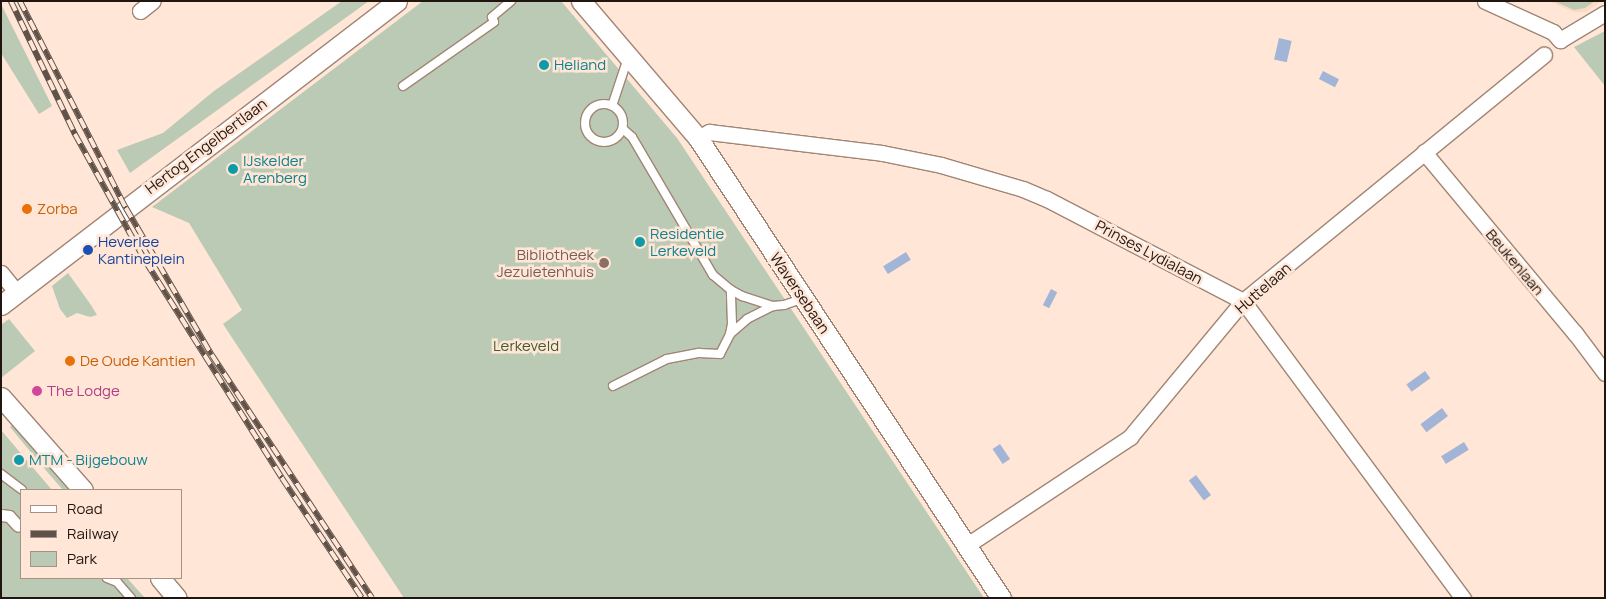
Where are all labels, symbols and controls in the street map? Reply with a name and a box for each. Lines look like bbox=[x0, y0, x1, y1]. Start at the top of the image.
place label: Heliand bbox=[554, 56, 606, 74]
marker: Heliand bbox=[538, 59, 550, 71]
street label: Hertog Engelbertlaan bbox=[142, 94, 270, 198]
place label: IJskelder Arenberg bbox=[243, 151, 307, 186]
marker: IJskelder Arenberg bbox=[227, 163, 239, 175]
place label: Zorba bbox=[37, 200, 78, 218]
marker: Zorba bbox=[21, 203, 33, 215]
street label: Prinses Lydialaan bbox=[1092, 216, 1206, 288]
place label: Residentie Lerkeveld bbox=[650, 224, 724, 259]
street label: Beukenlaan bbox=[1482, 225, 1548, 299]
place label: Heverlee Kantineplein bbox=[98, 232, 185, 267]
marker: Residentie Lerkeveld bbox=[634, 236, 646, 248]
marker: Heverlee Kantineplein bbox=[82, 244, 94, 256]
place label: Bibliotheek Jezuietenhuis bbox=[497, 245, 594, 280]
street label: Waversebaan bbox=[766, 249, 834, 337]
marker: Bibliotheek Jezuietenhuis bbox=[598, 257, 610, 269]
street label: Huttelaan bbox=[1231, 259, 1295, 317]
park label: Lerkeveld bbox=[493, 337, 559, 355]
place label: De Oude Kantien bbox=[80, 352, 195, 370]
marker: De Oude Kantien bbox=[64, 355, 76, 367]
place label: The Lodge bbox=[47, 382, 120, 400]
marker: The Lodge bbox=[31, 385, 43, 397]
place label: MTM - Bijgebouw bbox=[29, 451, 148, 469]
marker: MTM - Bijgebouw bbox=[13, 454, 25, 466]
legend bbox=[20, 489, 182, 579]
text: Road bbox=[67, 498, 103, 519]
text: Railway bbox=[67, 523, 119, 544]
text: Park bbox=[67, 548, 97, 569]

